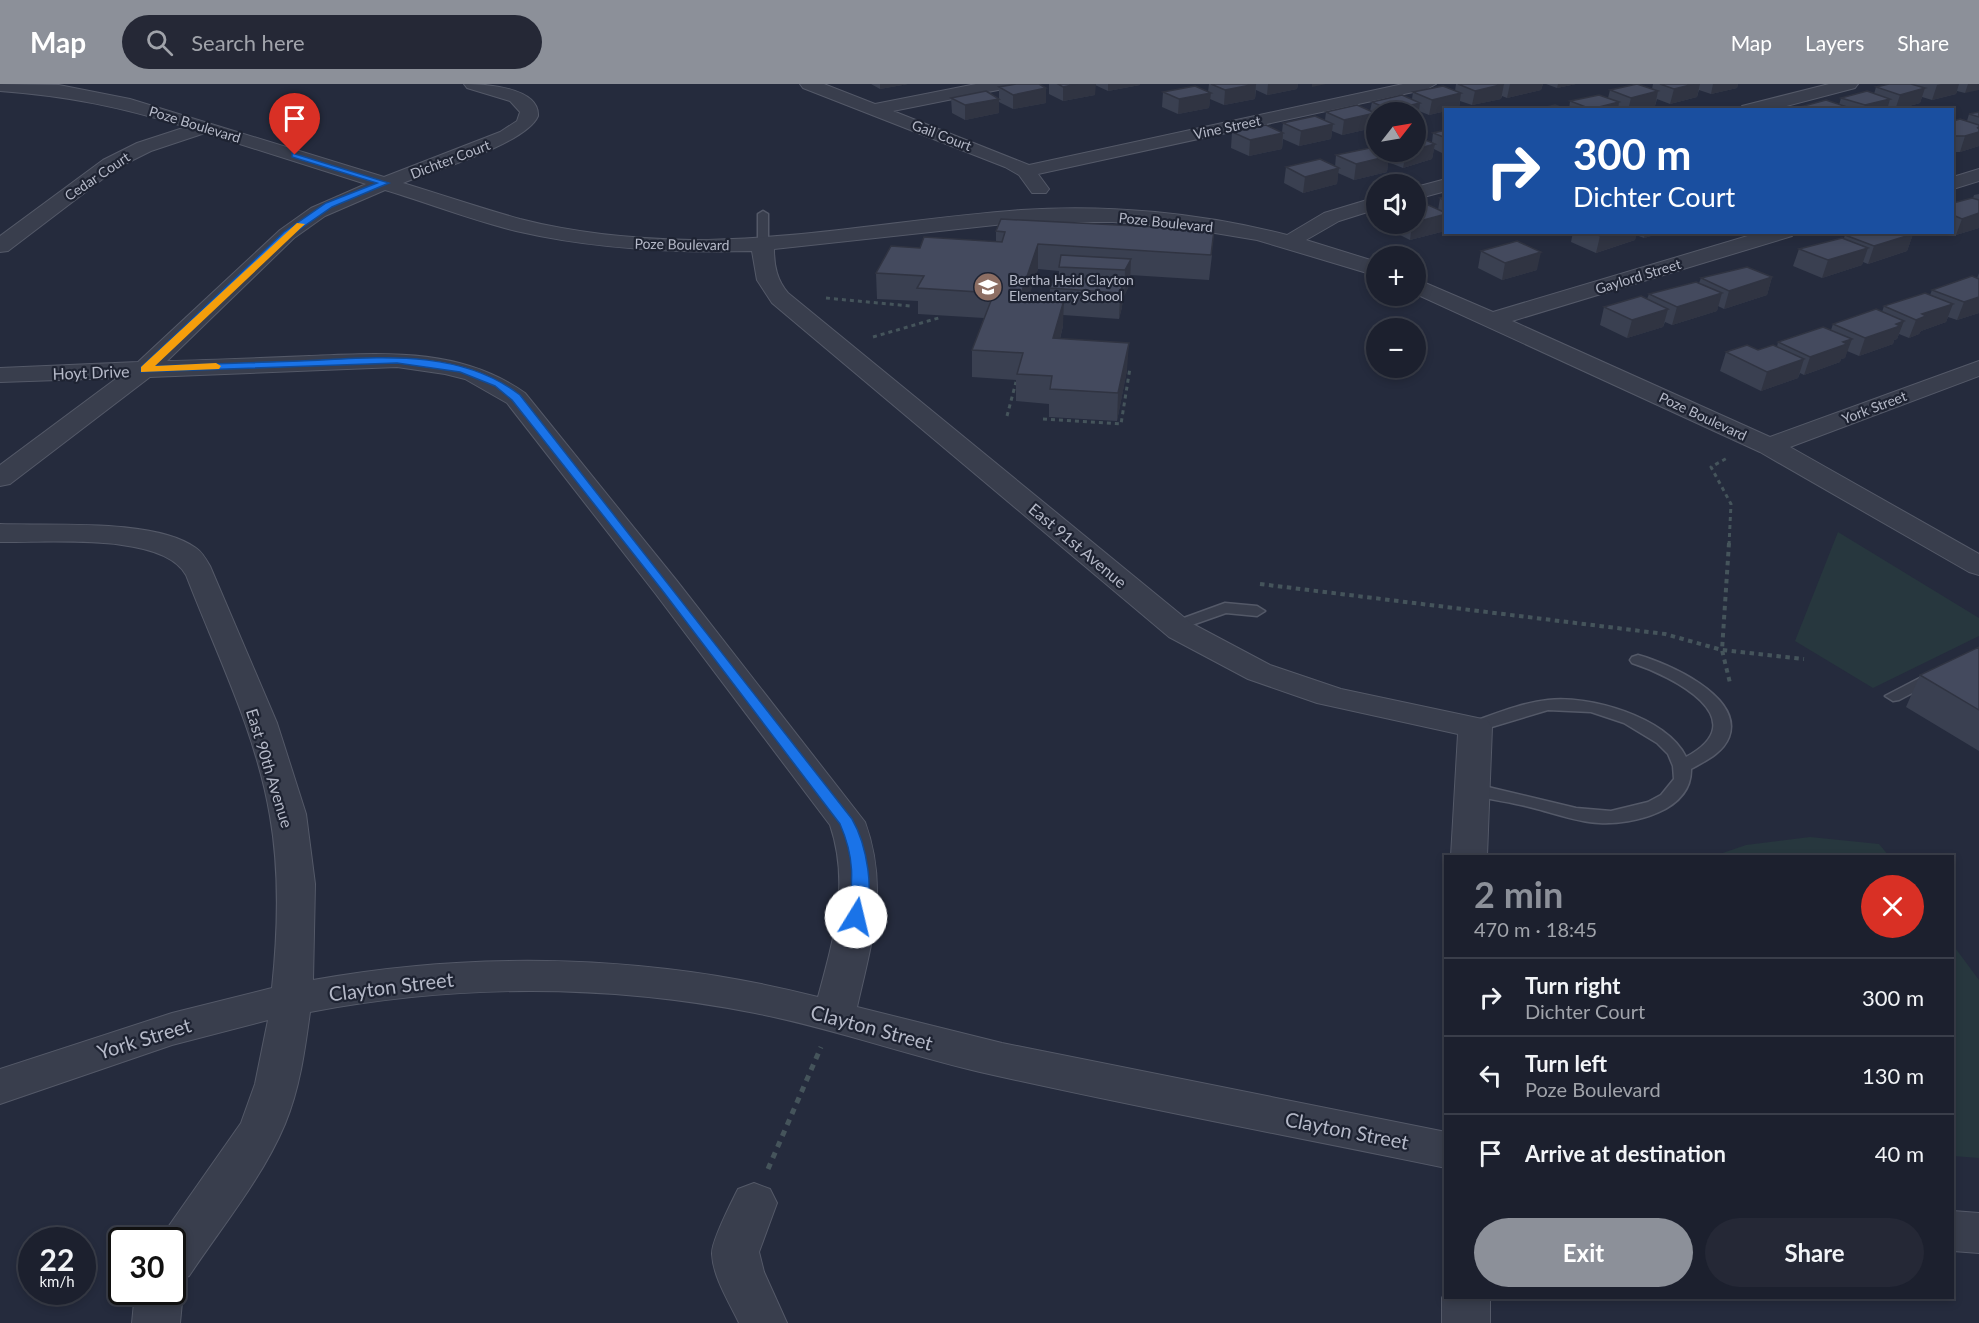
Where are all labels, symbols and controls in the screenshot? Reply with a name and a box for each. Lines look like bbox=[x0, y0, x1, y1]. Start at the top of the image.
search box bbox=[122, 15, 542, 69]
text: Map bbox=[30, 25, 86, 59]
icon: search bbox=[143, 26, 176, 59]
text: Search here bbox=[191, 29, 305, 56]
text: Map bbox=[1731, 30, 1772, 55]
text: Layers bbox=[1805, 30, 1864, 55]
text: Share bbox=[1897, 30, 1949, 55]
pin bbox=[269, 93, 320, 155]
street label: Poze Boulevard bbox=[147, 102, 243, 146]
icon: arrive bbox=[278, 102, 311, 135]
north arrow bbox=[1366, 102, 1426, 162]
map controls bbox=[1366, 102, 1426, 378]
street label: Vine Street bbox=[1192, 112, 1262, 142]
street label: Gail Court bbox=[910, 116, 974, 154]
text: 300 m bbox=[1573, 129, 1691, 179]
icon: right bbox=[1474, 132, 1552, 210]
street label: Dichter Court bbox=[408, 136, 492, 182]
street label: Cedar Court bbox=[61, 148, 133, 204]
button: sound bbox=[1366, 174, 1426, 234]
text: Dichter Court bbox=[1573, 180, 1735, 213]
street label: Poze Boulevard bbox=[1118, 209, 1214, 235]
street label: Poze Boulevard bbox=[634, 235, 730, 253]
button: + bbox=[1366, 246, 1426, 306]
street label: Gaylord Street bbox=[1593, 255, 1683, 297]
school or university icon: Bertha Heid Clayton Elementary School bbox=[972, 271, 1004, 303]
place label: Bertha Heid Clayton Elementary School bbox=[1009, 271, 1134, 304]
button: − bbox=[1366, 318, 1426, 378]
street label: Hoyt Drive bbox=[52, 361, 130, 383]
street label: York Street bbox=[1839, 387, 1909, 427]
street label: Poze Boulevard bbox=[1656, 388, 1750, 444]
street label: East 91st Avenue bbox=[1025, 499, 1131, 591]
street label: East 90th Avenue bbox=[243, 706, 297, 830]
text: 2 min bbox=[1474, 872, 1563, 916]
button: close bbox=[1861, 875, 1924, 938]
position arrow bbox=[824, 885, 888, 949]
text: 470 m · 18:45 bbox=[1474, 917, 1597, 941]
street label: Clayton Street bbox=[327, 966, 455, 1006]
text: Turn right bbox=[1525, 972, 1620, 999]
icon: right bbox=[1474, 981, 1507, 1014]
text: 300 m bbox=[1862, 984, 1924, 1011]
street label: Clayton Street bbox=[808, 999, 936, 1055]
text: Dichter Court bbox=[1525, 999, 1645, 1023]
street label: York Street bbox=[94, 1012, 194, 1064]
text: Turn left bbox=[1525, 1050, 1607, 1077]
icon: left bbox=[1474, 1059, 1507, 1092]
text: 130 m bbox=[1862, 1062, 1924, 1089]
text: Poze Boulevard bbox=[1525, 1077, 1661, 1101]
street label: Clayton Street bbox=[1283, 1106, 1411, 1154]
icon: arrive bbox=[1474, 1137, 1507, 1170]
text: Arrive at destination bbox=[1525, 1140, 1726, 1167]
text: 40 m bbox=[1875, 1140, 1924, 1167]
button: Exit bbox=[1474, 1218, 1693, 1287]
button: Share bbox=[1705, 1218, 1924, 1287]
speed limit sign: 30 bbox=[108, 1227, 186, 1305]
text: 22 bbox=[40, 1241, 74, 1277]
text: km/h bbox=[39, 1272, 75, 1290]

